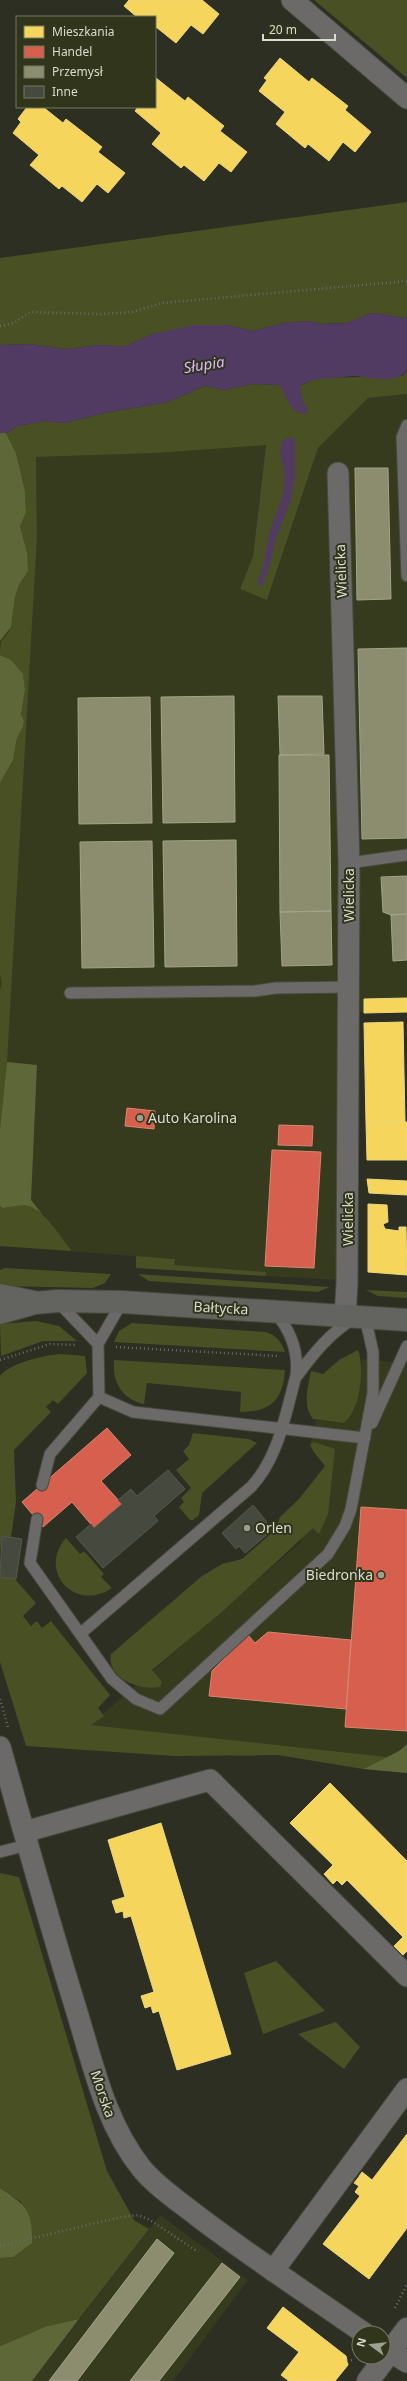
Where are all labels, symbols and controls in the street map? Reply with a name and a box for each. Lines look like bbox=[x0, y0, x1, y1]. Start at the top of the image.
legend bbox=[16, 16, 156, 108]
scale bar bbox=[263, 16, 335, 42]
text: 20 m bbox=[269, 21, 297, 38]
text: Mieszkania bbox=[52, 23, 115, 40]
text: Handel bbox=[52, 43, 92, 60]
text: Przemysł bbox=[52, 63, 104, 80]
text: Inne bbox=[52, 83, 78, 100]
water label: Słupia bbox=[182, 351, 226, 377]
street label: Wielicka bbox=[330, 544, 351, 598]
street label: Wielicka bbox=[339, 868, 358, 922]
place label: Auto Karolina bbox=[148, 1108, 237, 1127]
marker: Auto Karolina bbox=[135, 1113, 145, 1123]
street label: Wielicka bbox=[338, 1192, 357, 1246]
street label: Bałtycka bbox=[193, 1297, 249, 1318]
place label: Orlen bbox=[255, 1518, 292, 1537]
marker: Orlen bbox=[242, 1523, 252, 1533]
place label: Biedronka bbox=[306, 1565, 373, 1584]
marker: Biedronka bbox=[376, 1570, 386, 1580]
street label: Morska bbox=[87, 2068, 120, 2120]
north arrow bbox=[351, 2325, 391, 2365]
text: N bbox=[352, 2336, 369, 2349]

